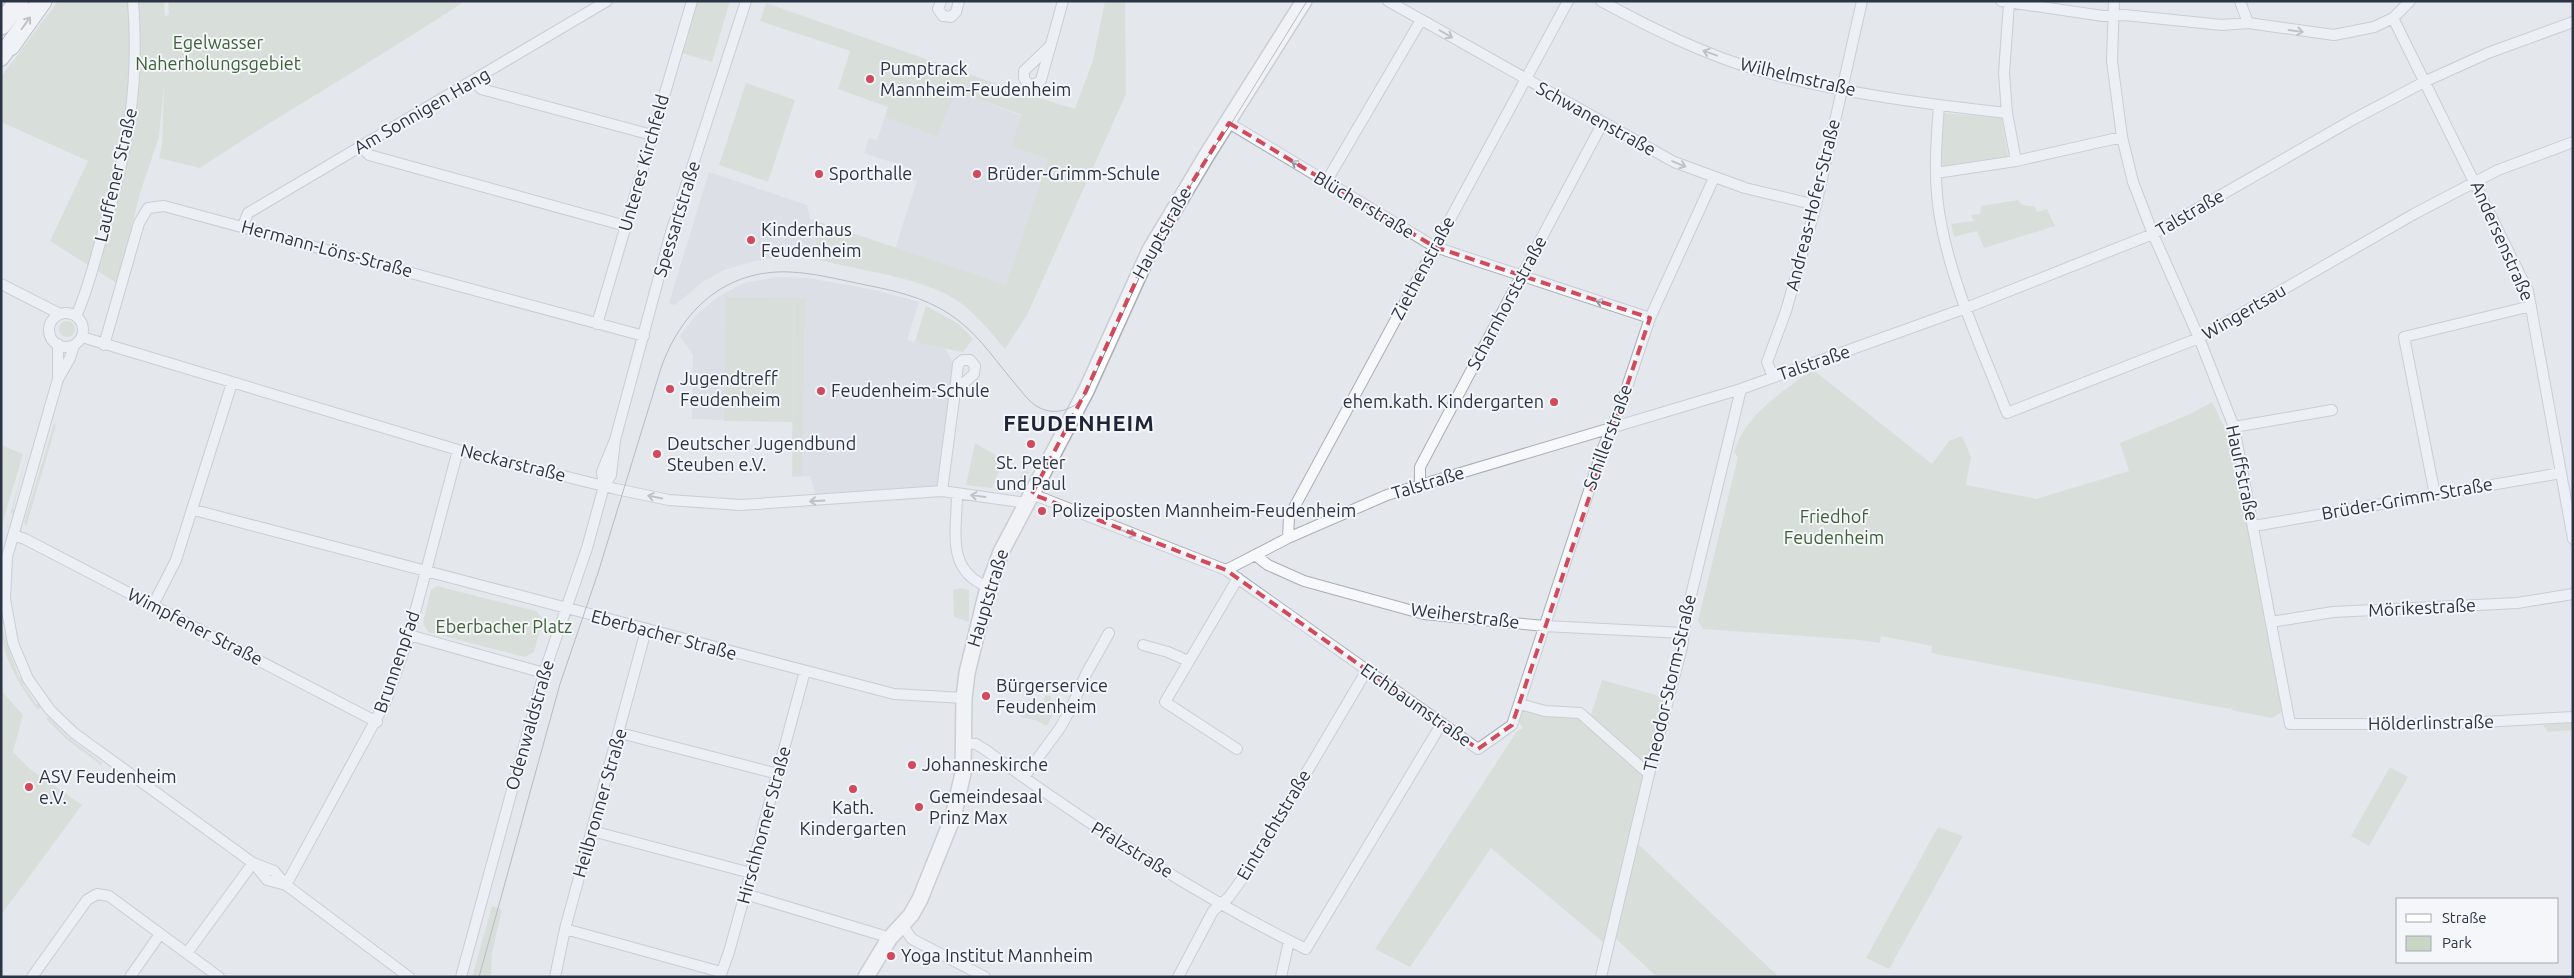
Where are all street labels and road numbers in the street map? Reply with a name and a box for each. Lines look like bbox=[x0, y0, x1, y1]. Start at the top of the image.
street label: Wilhelmstraße bbox=[1738, 53, 1858, 99]
street label: Am Sonnigen Hang bbox=[350, 63, 493, 157]
street label: Schwanenstraße bbox=[1533, 77, 1660, 159]
street label: Unteres Kirchfeld bbox=[614, 92, 672, 233]
street label: Lauffener Straße bbox=[90, 106, 140, 244]
street label: Andreas-Hofer-Straße bbox=[1781, 117, 1843, 293]
street label: Spessartstraße bbox=[649, 158, 703, 279]
street label: Blücherstraße bbox=[1311, 166, 1418, 242]
street label: Andersenstraße bbox=[2468, 178, 2538, 304]
street label: Hauptstraße bbox=[1128, 183, 1194, 282]
street label: Talstraße bbox=[2152, 185, 2227, 240]
street label: Ziethenstraße bbox=[1387, 213, 1458, 323]
street label: Hermann-Löns-Straße bbox=[240, 216, 415, 280]
street label: Scharnhorststraße bbox=[1462, 232, 1550, 373]
street label: Wingertsau bbox=[2198, 279, 2289, 343]
street label: Talstraße bbox=[1775, 340, 1852, 384]
street label: Schillerstraße bbox=[1579, 381, 1635, 492]
street label: Hauffstraße bbox=[2223, 423, 2263, 523]
street label: Neckarstraße bbox=[458, 439, 568, 485]
street label: Talstraße bbox=[1389, 462, 1467, 503]
street label: Brüder-Grimm-Straße bbox=[2320, 473, 2494, 523]
street label: Hauptstraße bbox=[963, 546, 1011, 649]
street label: Wimpfener Straße bbox=[125, 583, 266, 669]
street label: Theodor-Storm-Straße bbox=[1639, 592, 1699, 773]
street label: Mörikestraße bbox=[2368, 594, 2476, 620]
street label: Weiherstraße bbox=[1410, 598, 1521, 632]
street label: Eberbacher Straße bbox=[589, 605, 739, 663]
street label: Brunnenpfad bbox=[369, 608, 423, 715]
street label: Odenwaldstraße bbox=[501, 657, 557, 792]
street label: Eichbaumstraße bbox=[1357, 659, 1476, 750]
street label: Hölderlinstraße bbox=[2368, 711, 2494, 733]
street label: Heilbronner Straße bbox=[568, 726, 630, 880]
street label: Hirschhorner Straße bbox=[732, 744, 794, 906]
street label: Eintrachtstraße bbox=[1232, 766, 1314, 883]
street label: Pfalzstraße bbox=[1088, 817, 1177, 881]

